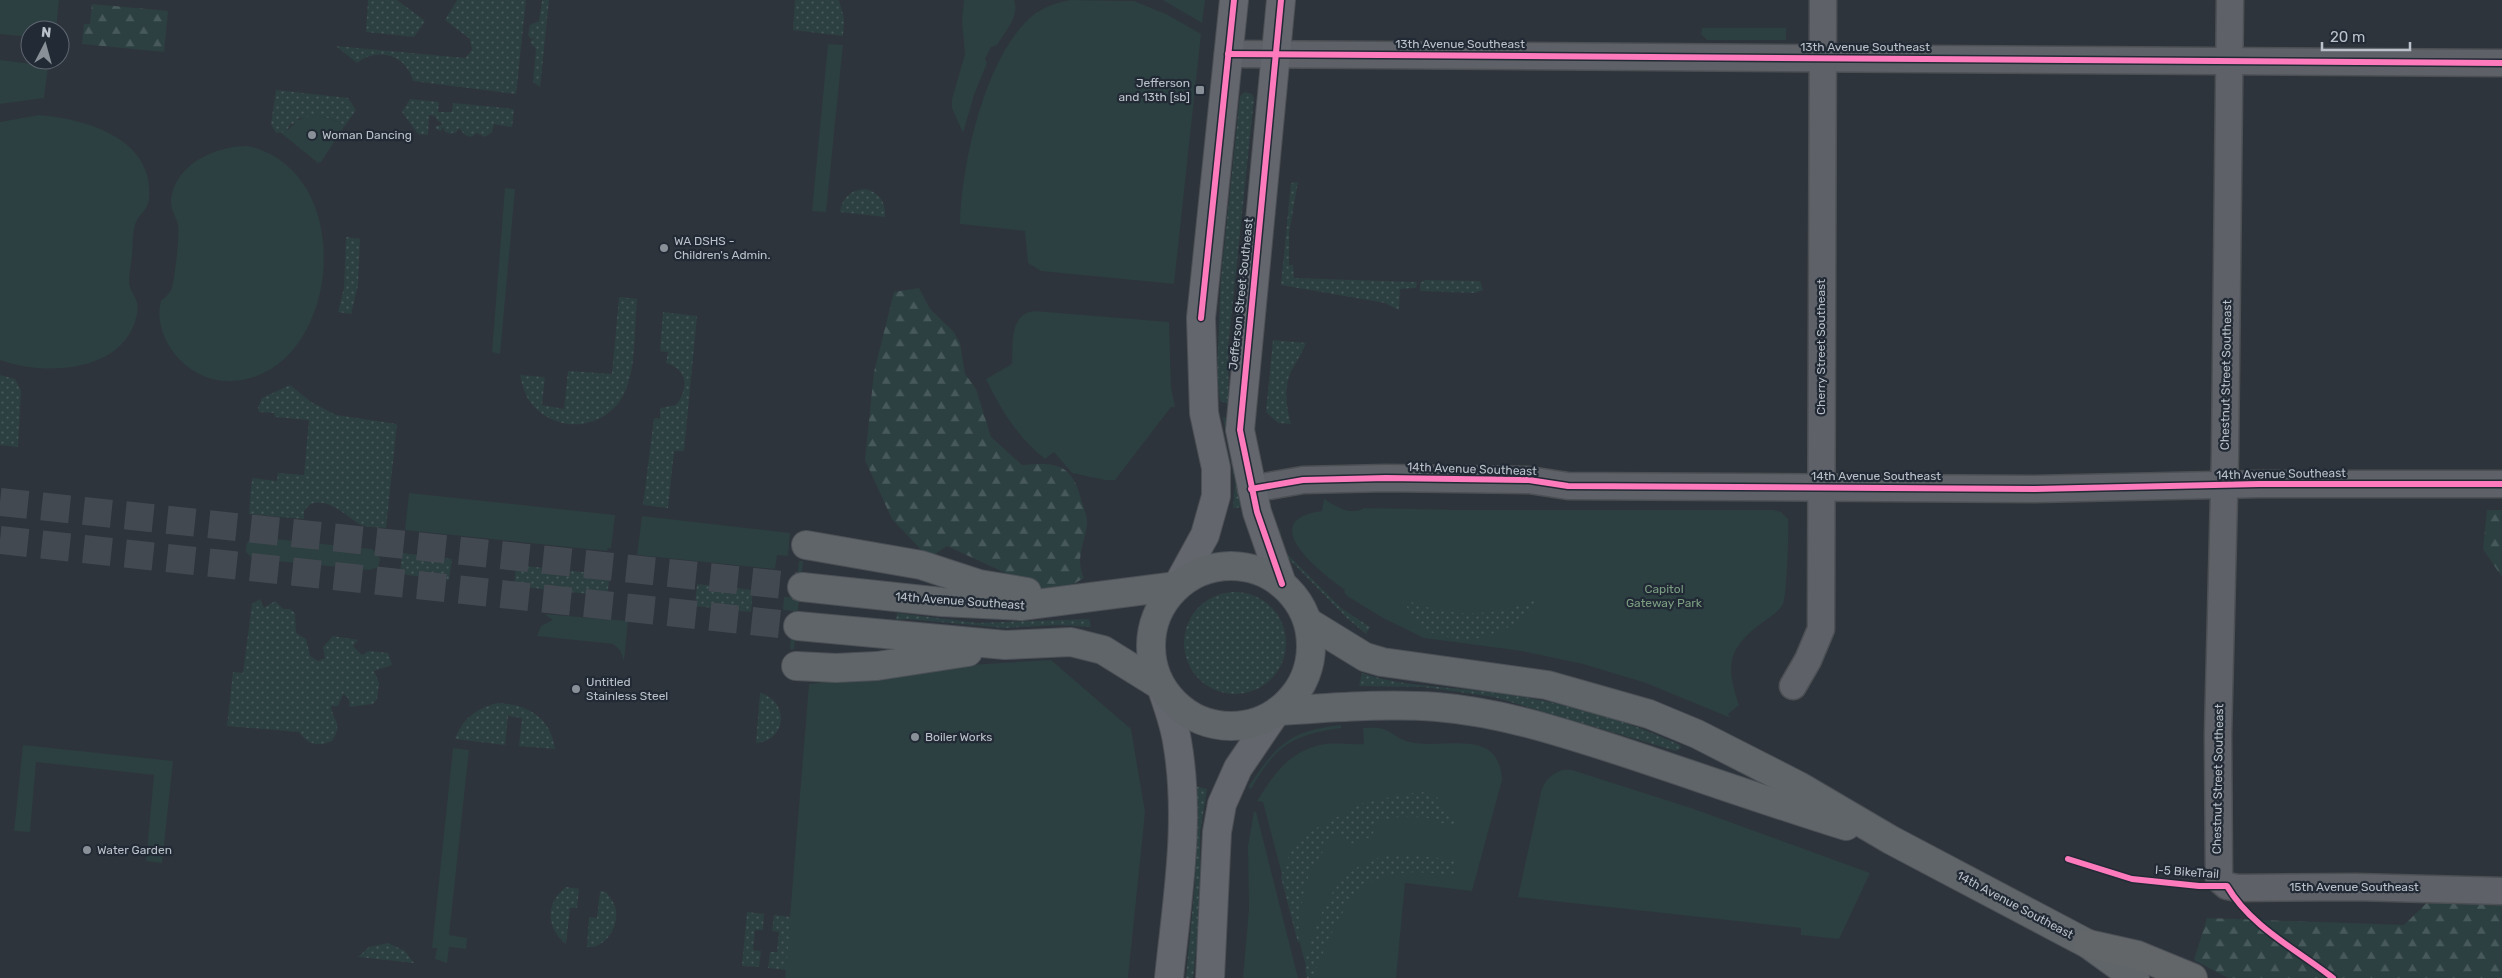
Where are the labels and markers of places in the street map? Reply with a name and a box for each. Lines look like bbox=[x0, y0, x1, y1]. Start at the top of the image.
place label: Jefferson and 13th [sb] bbox=[1118, 76, 1190, 104]
marker: Jefferson and 13th [sb] bbox=[1194, 84, 1206, 96]
place label: Woman Dancing bbox=[322, 128, 412, 142]
marker: Woman Dancing bbox=[306, 129, 318, 141]
place label: WA DSHS - Children's Admin. bbox=[674, 234, 770, 262]
marker: WA DSHS - Children's Admin. bbox=[658, 242, 670, 254]
place label: Untitled Stainless Steel bbox=[586, 675, 668, 703]
marker: Untitled Stainless Steel bbox=[570, 683, 582, 695]
place label: Boiler Works bbox=[925, 730, 992, 744]
marker: Boiler Works bbox=[909, 731, 921, 743]
place label: Water Garden bbox=[97, 843, 172, 857]
marker: Water Garden bbox=[81, 844, 93, 856]

